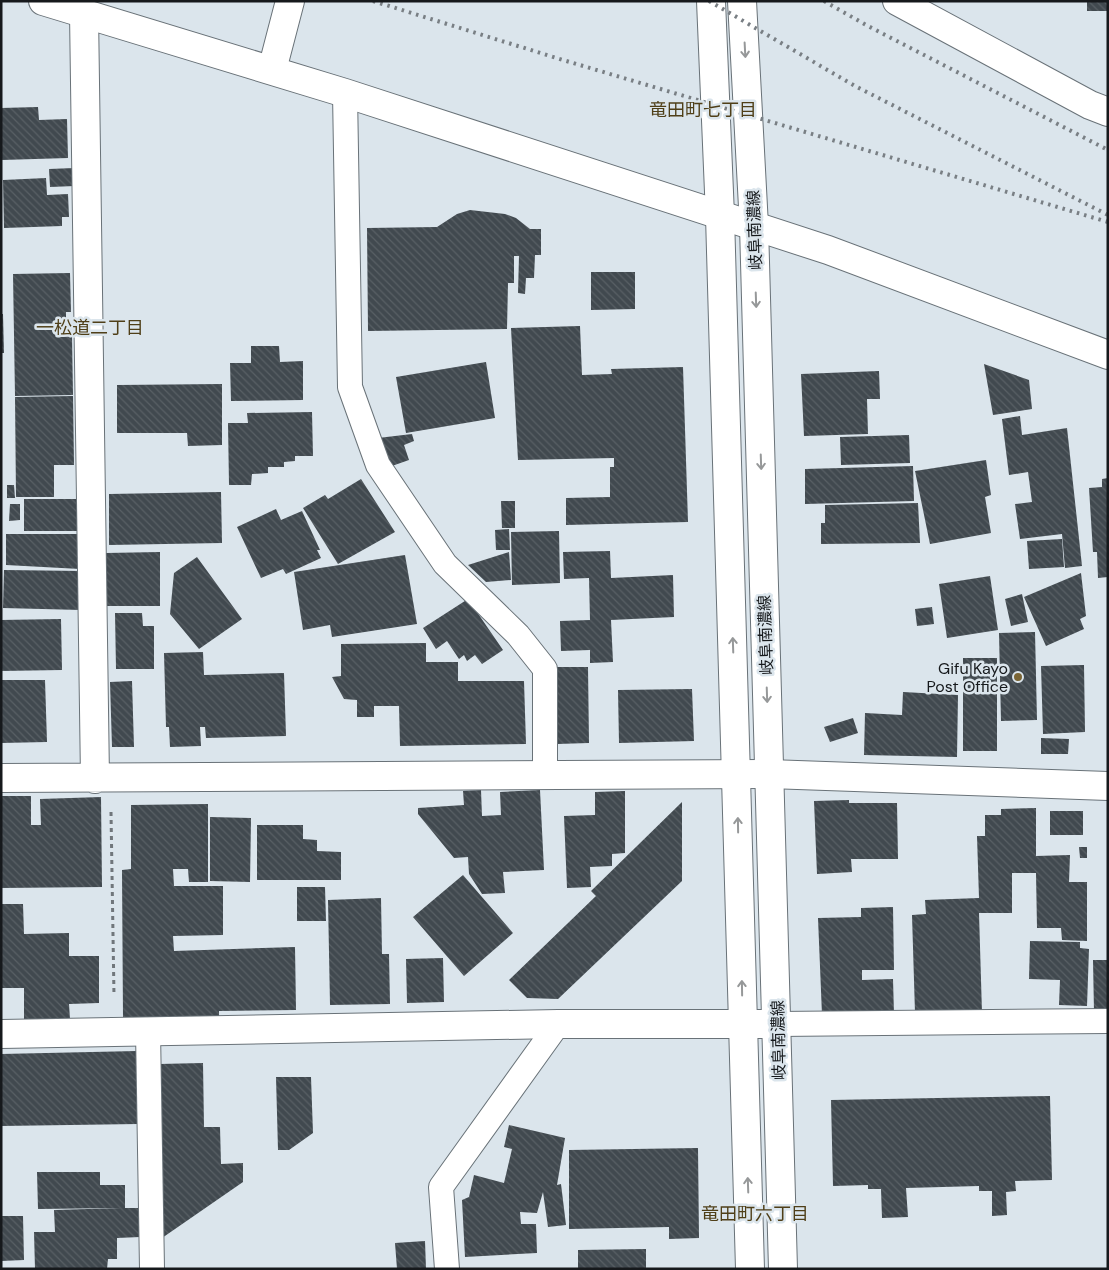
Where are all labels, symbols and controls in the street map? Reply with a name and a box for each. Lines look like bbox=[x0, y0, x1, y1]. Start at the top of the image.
one-way arrow bbox=[740, 42, 749, 58]
district label: 竜田町七丁目 bbox=[649, 98, 757, 122]
street label: 岐阜南濃線 bbox=[743, 190, 766, 270]
one-way arrow bbox=[751, 291, 761, 307]
district label: 一松道二丁目 bbox=[36, 316, 144, 340]
one-way arrow bbox=[756, 454, 765, 470]
street label: 岐阜南濃線 bbox=[754, 595, 777, 675]
one-way arrow bbox=[728, 637, 738, 654]
place label: Gifu Kayo Post Office bbox=[926, 658, 1008, 697]
marker: Gifu Kayo Post Office bbox=[1012, 671, 1024, 683]
one-way arrow bbox=[762, 686, 772, 702]
one-way arrow bbox=[733, 817, 743, 834]
one-way arrow bbox=[737, 980, 747, 996]
street label: 岐阜南濃線 bbox=[767, 1000, 790, 1080]
one-way arrow bbox=[743, 1177, 752, 1193]
district label: 竜田町六丁目 bbox=[701, 1202, 809, 1226]

